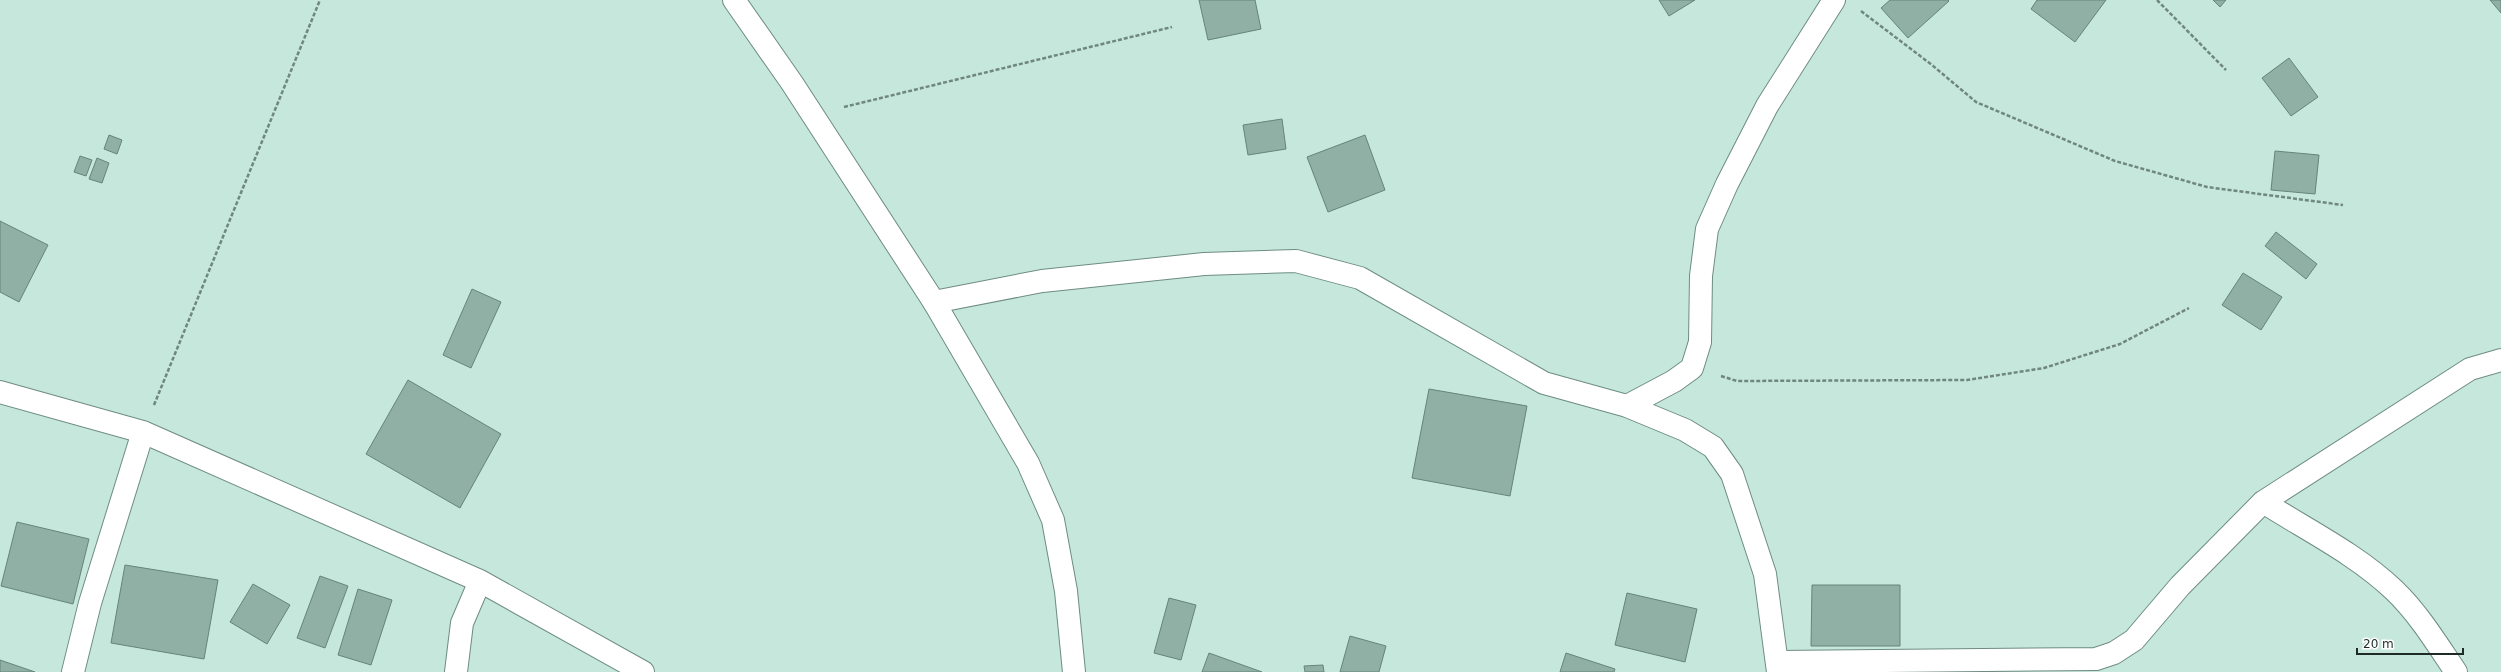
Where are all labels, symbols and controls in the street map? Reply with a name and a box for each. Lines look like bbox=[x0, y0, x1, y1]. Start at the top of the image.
scale bar bbox=[2357, 630, 2463, 656]
text: 20 m bbox=[2363, 637, 2394, 651]

